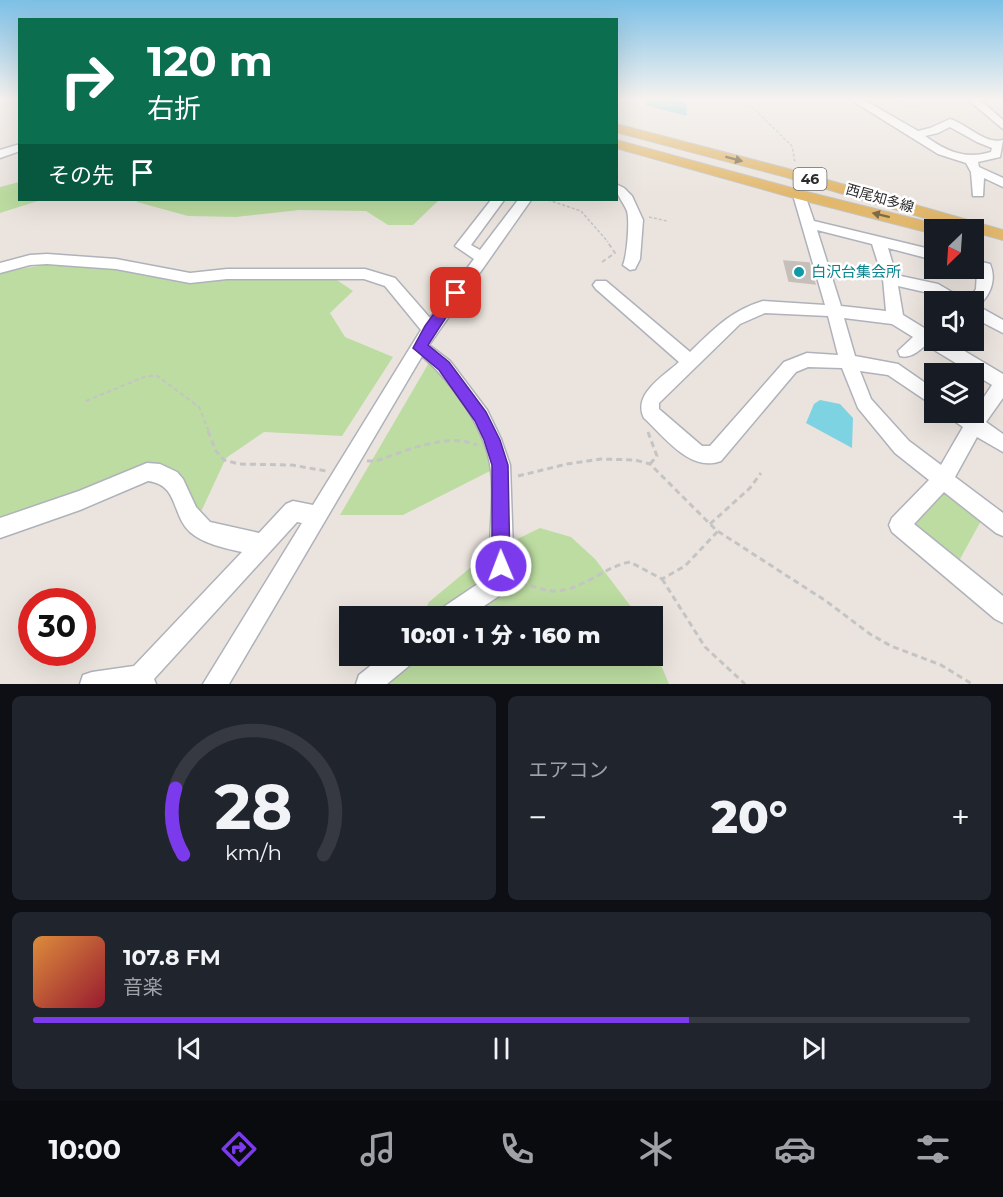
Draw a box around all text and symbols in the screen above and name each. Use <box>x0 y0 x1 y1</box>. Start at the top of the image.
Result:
text: 120 m <box>147 35 273 87</box>
icon: right <box>48 42 126 120</box>
text: 右折 <box>147 92 201 125</box>
one-way arrow <box>725 154 743 164</box>
icon: arrive <box>126 156 159 189</box>
text: その先 <box>48 162 114 189</box>
road number: 46 <box>794 168 826 190</box>
street label: 西尾知多線 <box>844 180 916 216</box>
one-way arrow <box>872 210 890 220</box>
north arrow <box>924 219 984 279</box>
map controls <box>924 219 984 423</box>
place label: 白沢台集会所 <box>811 262 901 281</box>
marker: 白沢台集会所 <box>792 265 806 279</box>
pin <box>430 267 481 318</box>
icon: arrive <box>439 276 472 309</box>
button: sound <box>924 291 984 351</box>
button: layers <box>924 363 984 423</box>
position arrow <box>469 534 533 598</box>
speed limit sign: 30 <box>18 588 96 666</box>
text: 10:01 · 1 分 · 160 m <box>402 622 600 649</box>
text: エアコン <box>529 758 609 782</box>
text: 28 <box>215 769 293 845</box>
text: 20° <box>711 789 788 844</box>
text: − <box>529 797 547 837</box>
text: + <box>951 797 970 837</box>
text: km/h <box>225 839 282 865</box>
text: 107.8 FM <box>123 944 221 971</box>
text: 音楽 <box>123 975 163 999</box>
icon: previous <box>173 1032 206 1065</box>
icon: pause <box>485 1032 518 1065</box>
icon: next <box>797 1032 830 1065</box>
icon: directions <box>218 1128 260 1170</box>
icon: music <box>357 1128 399 1170</box>
icon: phone <box>496 1128 538 1170</box>
icon: climate <box>635 1128 677 1170</box>
icon: car <box>774 1128 816 1170</box>
icon: filters <box>912 1128 954 1170</box>
text: 10:00 <box>48 1133 121 1166</box>

